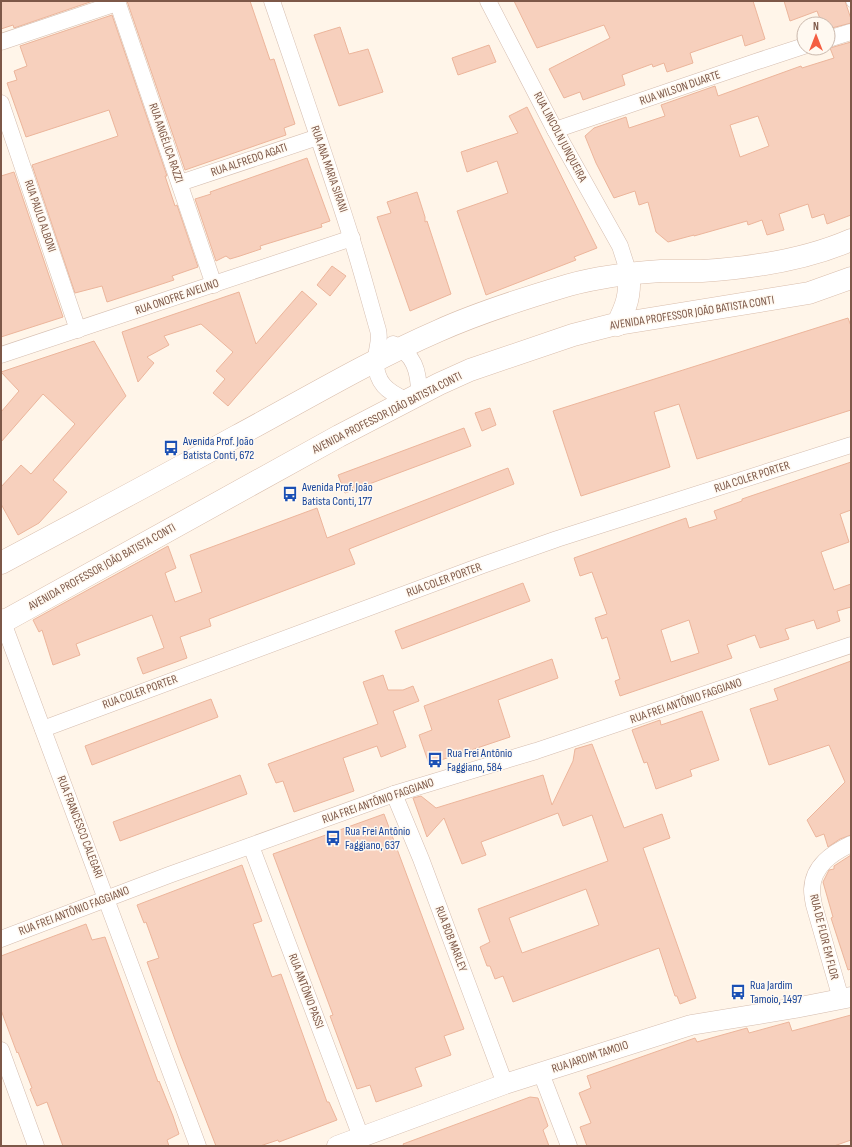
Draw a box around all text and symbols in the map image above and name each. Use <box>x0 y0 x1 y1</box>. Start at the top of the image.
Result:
north arrow <box>796 16 836 56</box>
text: N <box>813 20 819 33</box>
street label: RUA WILSON DUARTE <box>638 67 722 109</box>
street label: RUA LINCOLN JUNQUEIRA <box>530 89 590 185</box>
street label: RUA ANGÉLICA RAZZI <box>145 101 187 185</box>
street label: RUA ANA MARIA SIRANI <box>307 124 351 214</box>
street label: RUA ALFREDO AGATI <box>209 140 289 180</box>
street label: RUA PAULO ALBONI <box>21 178 59 254</box>
street label: RUA ONOFRE AVELINO <box>133 276 221 318</box>
street label: AVENIDA PROFESSOR JOÃO BATISTA CONTI <box>608 293 775 334</box>
street label: AVENIDA PROFESSOR JOÃO BATISTA CONTI <box>309 369 464 458</box>
place label: Avenida Prof. João Batista Conti, 672 <box>182 434 254 463</box>
bus stop icon: Avenida Prof. João Batista Conti, 672 <box>162 439 180 457</box>
street label: RUA COLER PORTER <box>712 458 792 496</box>
place label: Avenida Prof. João Batista Conti, 177 <box>301 480 373 509</box>
bus stop icon: Avenida Prof. João Batista Conti, 177 <box>281 485 299 503</box>
street label: AVENIDA PROFESSOR JOÃO BATISTA CONTI <box>25 520 178 614</box>
street label: RUA COLER PORTER <box>405 559 484 600</box>
street label: RUA COLER PORTER <box>101 671 180 712</box>
street label: RUA FREI ANTÔNIO FAGGIANO <box>628 675 744 727</box>
place label: Rua Frei Antônio Faggiano, 584 <box>447 746 512 775</box>
bus stop icon: Rua Frei Antônio Faggiano, 584 <box>426 751 444 769</box>
street label: RUA FRANCESCO CALEGARI <box>54 774 106 880</box>
street label: RUA FREI ANTÔNIO FAGGIANO <box>320 775 436 827</box>
place label: Rua Frei Antônio Faggiano, 637 <box>345 824 410 853</box>
bus stop icon: Rua Frei Antônio Faggiano, 637 <box>324 829 342 847</box>
street label: RUA FREI ANTÔNIO FAGGIANO <box>17 883 132 939</box>
street label: RUA DE FLOR EM FLOR <box>806 893 842 982</box>
street label: RUA BOB MARLEY <box>432 904 470 974</box>
street label: RUA ANTÔNIO PASSI <box>285 951 327 1031</box>
place label: Rua Jardim Tamoio, 1497 <box>750 978 802 1007</box>
bus stop icon: Rua Jardim Tamoio, 1497 <box>729 983 747 1001</box>
street label: RUA JARDIM TAMOIO <box>550 1038 630 1076</box>

